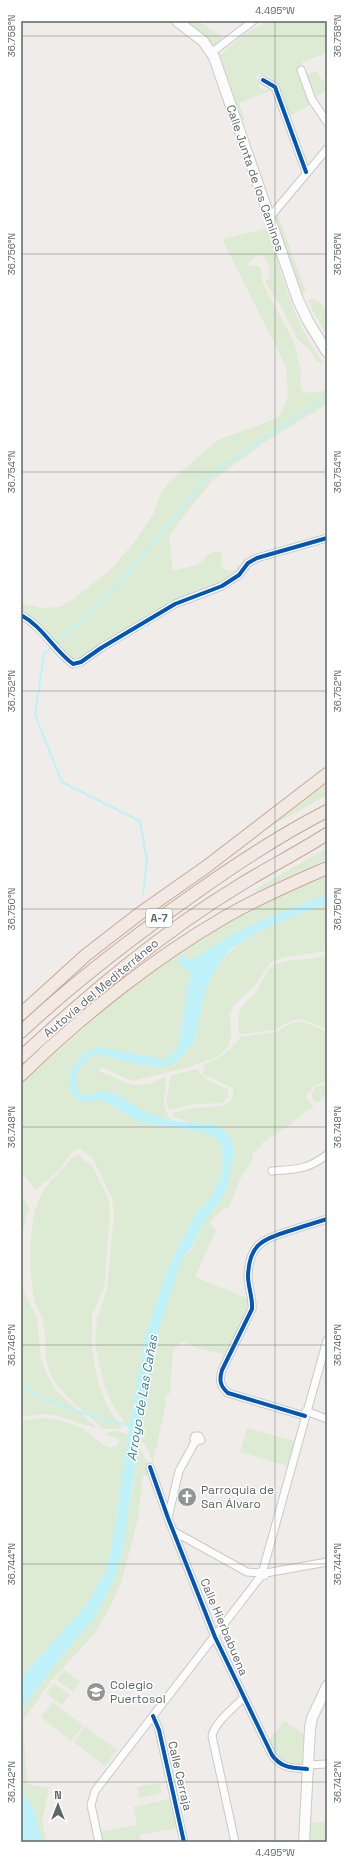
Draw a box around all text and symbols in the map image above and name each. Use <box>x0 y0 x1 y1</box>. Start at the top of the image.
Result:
text: 4.495°W <box>255 4 295 17</box>
text: 36.758°N <box>5 15 18 57</box>
text: 36.758°N <box>331 15 344 57</box>
street label: Calle Junta de los Caminos <box>222 103 288 253</box>
text: 36.756°N <box>5 233 18 275</box>
text: 36.756°N <box>331 233 344 275</box>
text: 36.754°N <box>5 451 18 493</box>
text: 36.754°N <box>331 451 344 493</box>
text: 36.752°N <box>5 670 18 712</box>
text: 36.752°N <box>331 670 344 712</box>
text: 36.750°N <box>5 888 18 930</box>
text: 36.750°N <box>331 888 344 930</box>
road number: A-7 <box>146 909 172 927</box>
street label: Autovía del Mediterráneo <box>40 935 162 1041</box>
text: 36.748°N <box>5 1106 18 1148</box>
text: 36.748°N <box>331 1106 344 1148</box>
text: 36.746°N <box>5 1324 18 1366</box>
text: 36.746°N <box>331 1324 344 1366</box>
water label: Arroyo de Las Cañas <box>123 1333 162 1462</box>
place label: Parroquia de San Álvaro <box>201 1482 274 1512</box>
church icon: Parroquia de San Álvaro <box>176 1486 198 1508</box>
text: 36.744°N <box>5 1543 18 1585</box>
text: 36.744°N <box>331 1543 344 1585</box>
street label: Calle Hierbabuena <box>196 1576 252 1678</box>
place label: Colegio Puertosol <box>110 1677 166 1707</box>
school or university icon: Colegio Puertosol <box>85 1681 107 1703</box>
street label: Calle Cerraja <box>164 1740 196 1813</box>
text: 36.742°N <box>5 1761 18 1803</box>
text: 36.742°N <box>331 1761 344 1803</box>
north arrow <box>38 1785 78 1825</box>
text: N <box>54 1788 62 1802</box>
text: 4.495°W <box>255 1846 295 1859</box>

